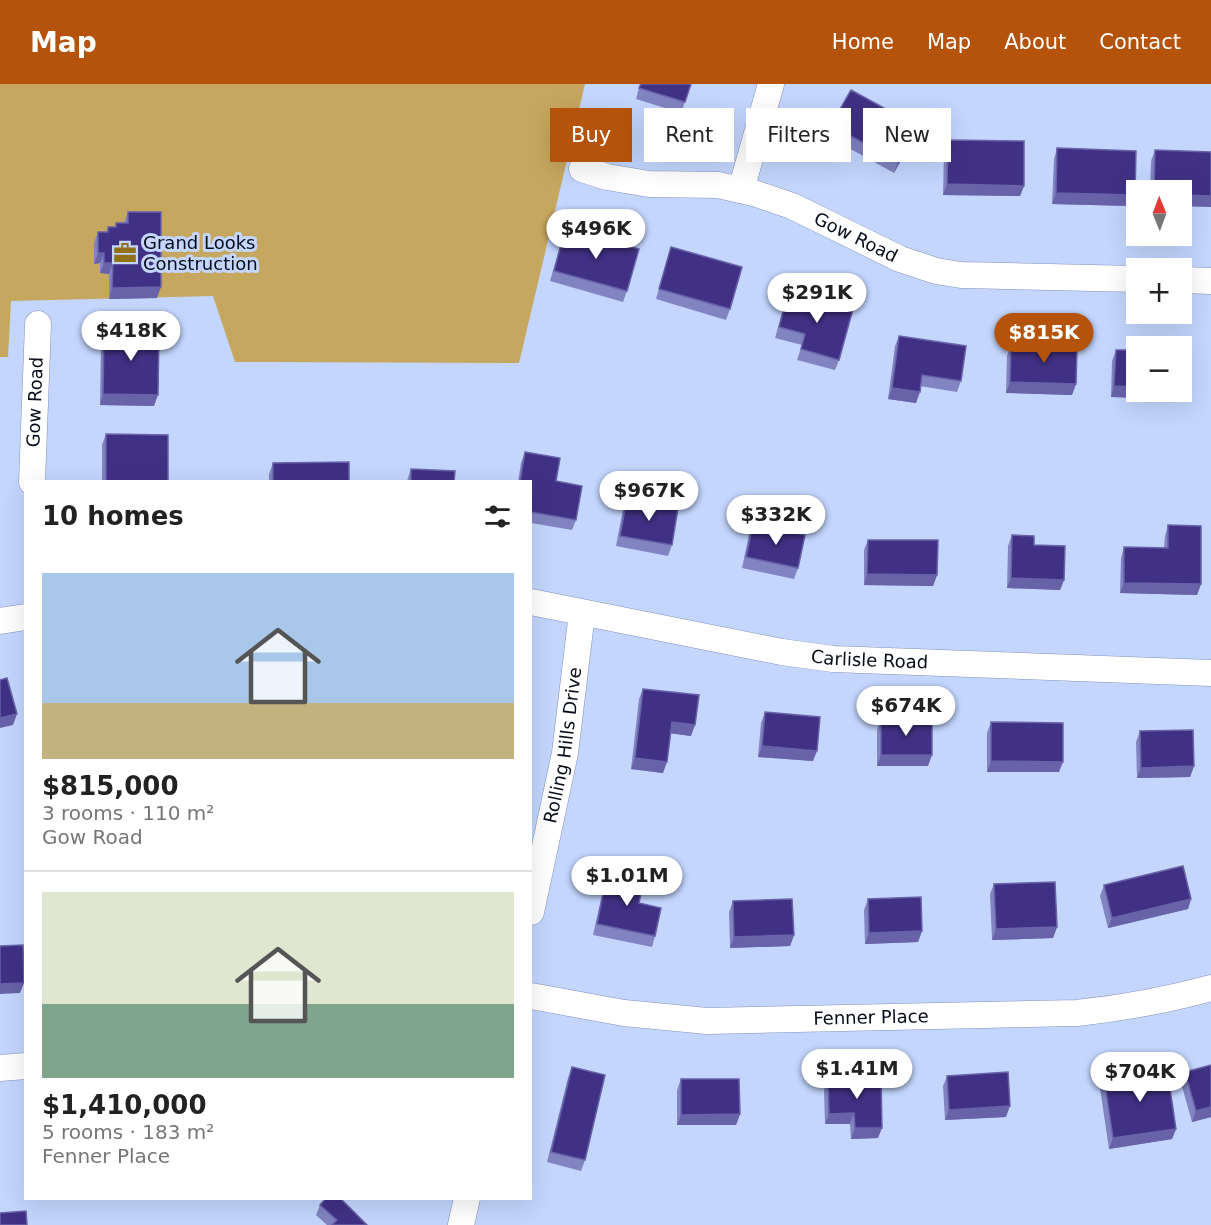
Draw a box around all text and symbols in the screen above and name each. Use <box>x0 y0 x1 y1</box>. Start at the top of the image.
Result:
text: Map <box>30 26 97 59</box>
text: Home <box>832 30 894 54</box>
text: Map <box>927 30 971 54</box>
text: About <box>1004 30 1066 54</box>
text: Contact <box>1099 30 1181 54</box>
chip: Buy <box>550 108 632 162</box>
chip: Rent <box>644 108 734 162</box>
chip: Filters <box>746 108 851 162</box>
chip: New <box>863 108 951 162</box>
north arrow <box>1126 180 1192 246</box>
map controls <box>1126 180 1192 402</box>
street label: Gow Road <box>811 207 901 266</box>
pin: $496K <box>554 209 638 260</box>
text: $496K <box>560 216 632 240</box>
place label: Grand Looks Construction <box>143 232 258 274</box>
office icon: Grand Looks Construction <box>112 240 138 266</box>
button: + <box>1126 258 1192 324</box>
pin: $291K <box>775 273 859 324</box>
text: $291K <box>781 280 853 304</box>
pin: $418K <box>89 311 173 362</box>
pin: $815K <box>1002 313 1086 364</box>
text: $418K <box>95 318 167 342</box>
text: $815K <box>1008 320 1080 344</box>
button: − <box>1126 336 1192 402</box>
street label: Gow Road <box>22 356 47 448</box>
pin: $967K <box>607 471 691 522</box>
text: $967K <box>613 478 685 502</box>
pin: $332K <box>734 495 818 546</box>
icon: filters <box>481 500 514 533</box>
text: 10 homes <box>42 501 184 531</box>
text: $332K <box>740 502 812 526</box>
icon: home <box>224 612 332 720</box>
street label: Carlisle Road <box>810 645 929 673</box>
street label: Rolling Hills Drive <box>539 666 585 825</box>
pin: $674K <box>864 686 948 737</box>
text: $674K <box>870 693 942 717</box>
text: $815,000 <box>42 771 179 801</box>
text: 3 rooms · 110 m² <box>42 801 214 825</box>
text: Gow Road <box>42 825 143 849</box>
pin: $1.01M <box>578 856 676 907</box>
text: $1.01M <box>585 863 669 887</box>
icon: home <box>224 931 332 1039</box>
street label: Fenner Place <box>813 1005 929 1029</box>
pin: $1.41M <box>808 1049 906 1100</box>
pin: $704K <box>1098 1052 1182 1103</box>
text: $1.41M <box>815 1056 899 1080</box>
text: $704K <box>1104 1059 1176 1083</box>
text: $1,410,000 <box>42 1090 206 1120</box>
text: 5 rooms · 183 m² <box>42 1120 214 1144</box>
text: Fenner Place <box>42 1144 170 1168</box>

